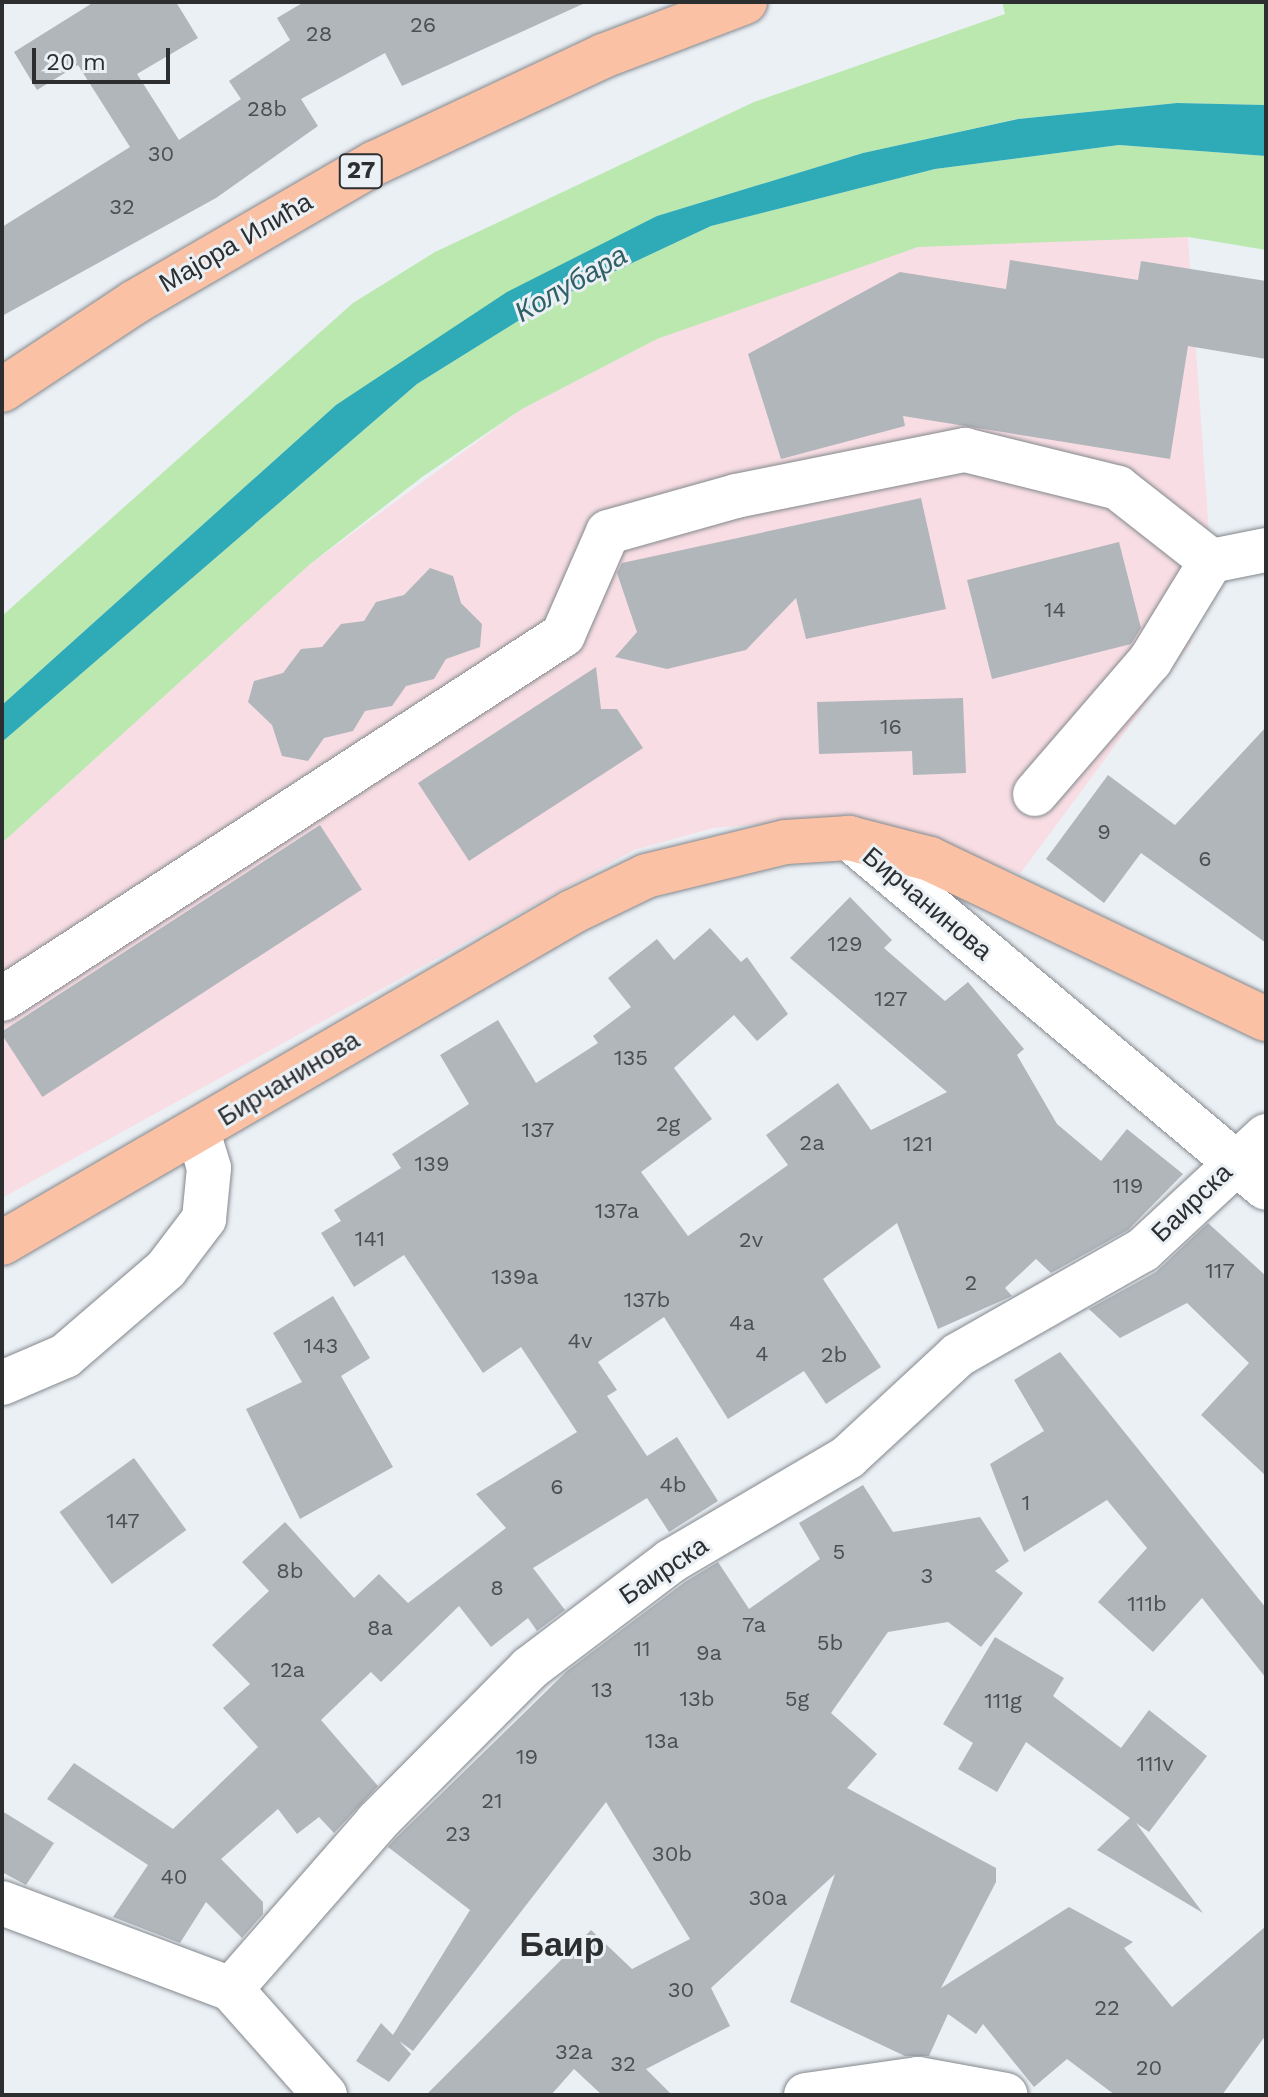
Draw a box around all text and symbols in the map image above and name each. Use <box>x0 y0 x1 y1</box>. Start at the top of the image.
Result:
house number: 26 <box>410 12 436 38</box>
house number: 28 <box>306 21 332 47</box>
scale bar <box>36 32 174 82</box>
text: 20 m <box>46 48 106 76</box>
house number: 28b <box>247 96 287 122</box>
house number: 30 <box>148 141 174 167</box>
road number: 27 <box>337 151 385 191</box>
street label: Мајора Илића <box>154 187 318 299</box>
house number: 32 <box>109 194 135 220</box>
water label: Колубара <box>509 238 633 330</box>
house number: 14 <box>1044 597 1066 623</box>
house number: 16 <box>880 714 902 740</box>
house number: 9 <box>1097 819 1111 845</box>
street label: Бирчанинова <box>856 841 998 967</box>
house number: 6 <box>1198 846 1212 872</box>
house number: 129 <box>828 931 862 957</box>
house number: 127 <box>874 986 908 1012</box>
street label: Бирчанинова <box>213 1025 365 1133</box>
house number: 135 <box>614 1045 648 1071</box>
house number: 2g <box>656 1111 680 1137</box>
house number: 137 <box>522 1117 554 1143</box>
house number: 2a <box>799 1130 825 1156</box>
house number: 121 <box>903 1131 933 1157</box>
house number: 139 <box>415 1151 449 1177</box>
street label: Баирска <box>1145 1157 1239 1249</box>
house number: 119 <box>1113 1173 1143 1199</box>
house number: 137a <box>595 1198 639 1224</box>
house number: 141 <box>355 1226 385 1252</box>
house number: 2v <box>739 1227 763 1253</box>
house number: 117 <box>1205 1258 1235 1284</box>
house number: 139a <box>491 1264 539 1290</box>
house number: 2 <box>965 1270 977 1296</box>
house number: 137b <box>624 1287 670 1313</box>
house number: 4a <box>729 1310 755 1336</box>
house number: 4v <box>568 1328 592 1354</box>
house number: 143 <box>304 1333 338 1359</box>
house number: 4 <box>755 1341 769 1367</box>
house number: 2b <box>821 1342 847 1368</box>
house number: 4b <box>659 1472 687 1498</box>
house number: 6 <box>550 1474 564 1500</box>
house number: 1 <box>1022 1490 1030 1516</box>
house number: 147 <box>106 1508 140 1534</box>
street label: Баирска <box>614 1530 714 1612</box>
house number: 5 <box>833 1539 845 1565</box>
house number: 8b <box>276 1558 304 1584</box>
house number: 3 <box>921 1563 933 1589</box>
house number: 8 <box>490 1575 504 1601</box>
house number: 111b <box>1127 1591 1167 1617</box>
house number: 7a <box>742 1612 766 1638</box>
house number: 8a <box>367 1615 393 1641</box>
house number: 5b <box>817 1630 843 1656</box>
house number: 11 <box>633 1636 651 1662</box>
house number: 9a <box>696 1640 722 1666</box>
house number: 12a <box>271 1657 305 1683</box>
house number: 13 <box>591 1677 613 1703</box>
house number: 13b <box>679 1686 715 1712</box>
house number: 5g <box>785 1686 809 1712</box>
house number: 111g <box>984 1688 1022 1714</box>
house number: 13a <box>645 1728 679 1754</box>
house number: 19 <box>516 1744 538 1770</box>
house number: 111v <box>1136 1751 1174 1777</box>
house number: 21 <box>481 1788 503 1814</box>
house number: 23 <box>445 1821 471 1847</box>
house number: 30b <box>652 1841 692 1867</box>
house number: 40 <box>160 1864 188 1890</box>
house number: 30a <box>749 1885 787 1911</box>
district label: Баир <box>519 1925 605 1965</box>
house number: 30 <box>668 1977 694 2003</box>
house number: 22 <box>1094 1995 1120 2021</box>
house number: 32a <box>555 2039 593 2065</box>
house number: 32 <box>610 2051 636 2077</box>
house number: 20 <box>1136 2055 1162 2081</box>

